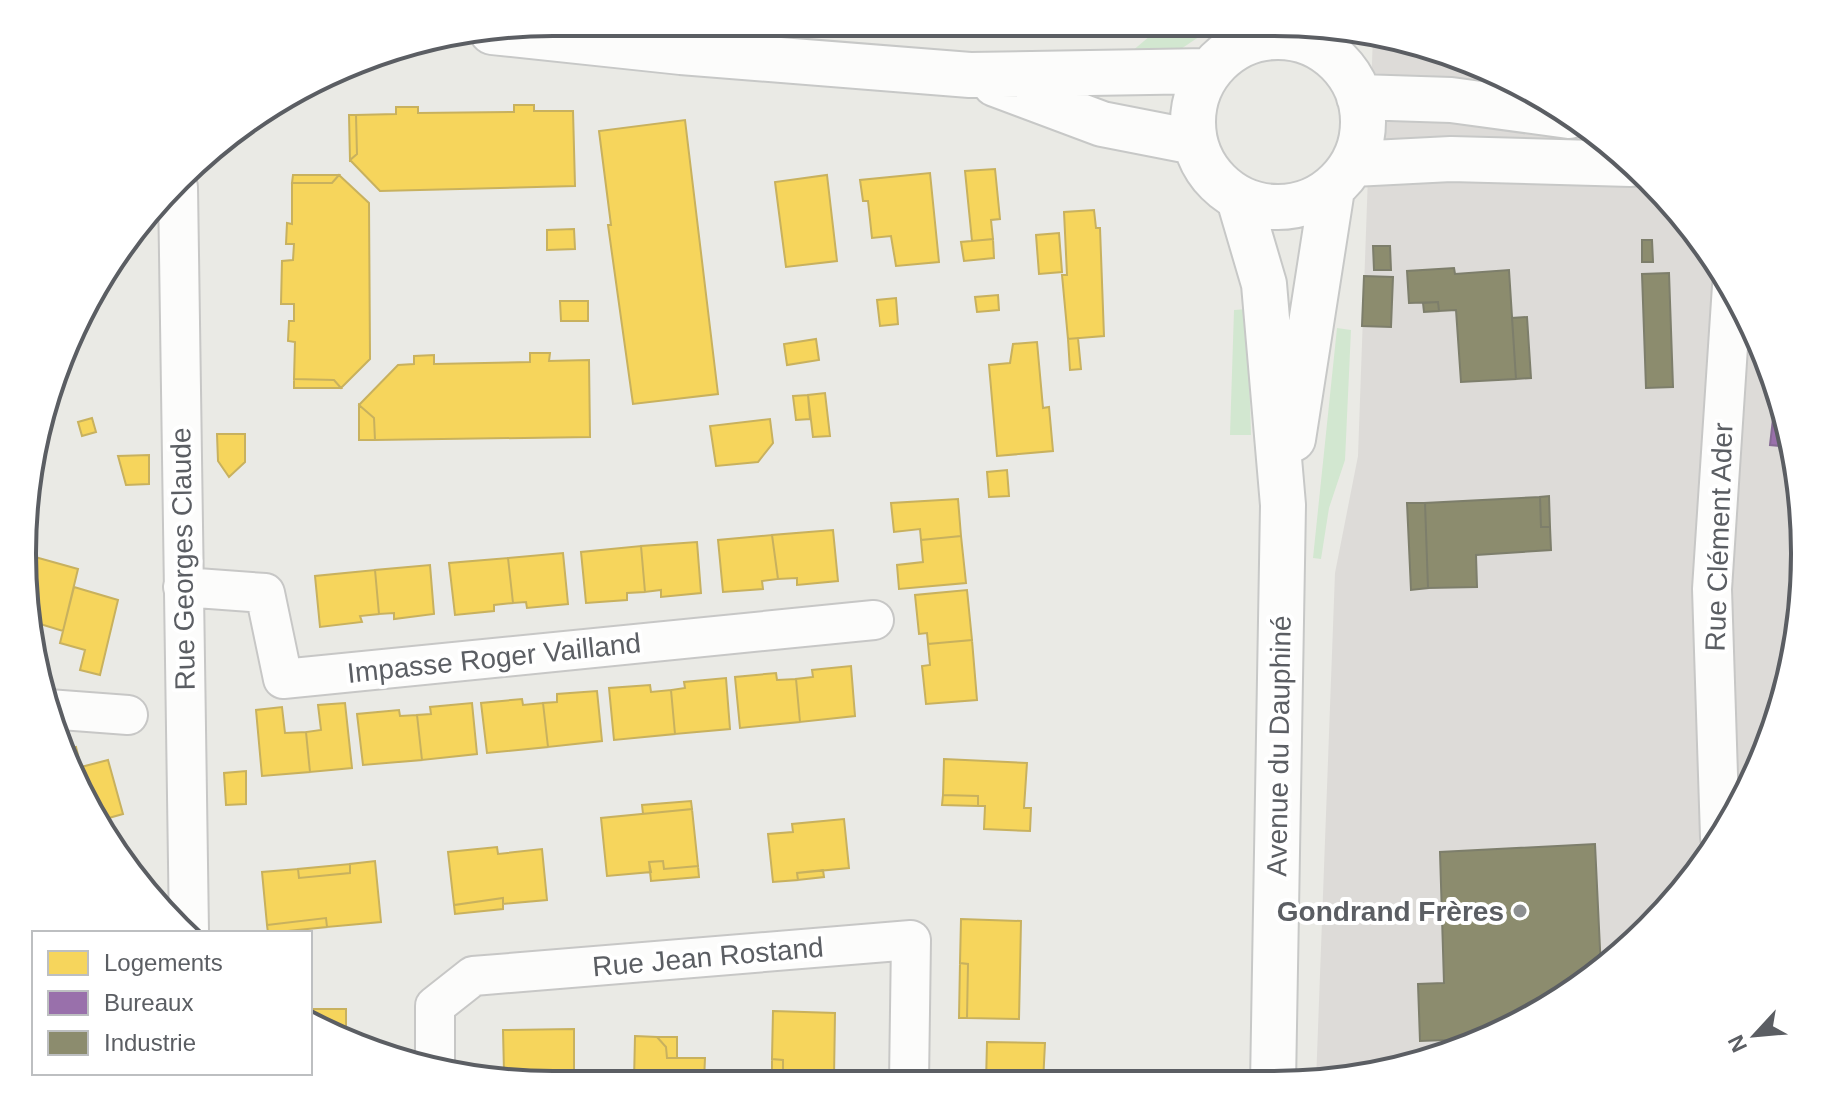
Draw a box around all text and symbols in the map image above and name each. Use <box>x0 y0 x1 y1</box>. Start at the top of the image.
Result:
street label: Rue Clément Ader <box>1700 422 1738 652</box>
street label: Rue Georges Claude <box>165 427 201 691</box>
street label: Avenue du Dauphiné <box>1261 615 1297 877</box>
street label: Impasse Roger Vailland <box>346 627 642 689</box>
place label: Gondrand Frères <box>1277 896 1504 927</box>
marker: Gondrand Frères <box>1511 902 1529 920</box>
legend <box>32 931 312 1075</box>
street label: Rue Jean Rostand <box>591 931 825 983</box>
text: Logements <box>104 949 223 976</box>
text: Bureaux <box>104 989 193 1016</box>
north arrow <box>1715 995 1795 1075</box>
text: Industrie <box>104 1029 196 1056</box>
text: N <box>1723 1031 1752 1056</box>

